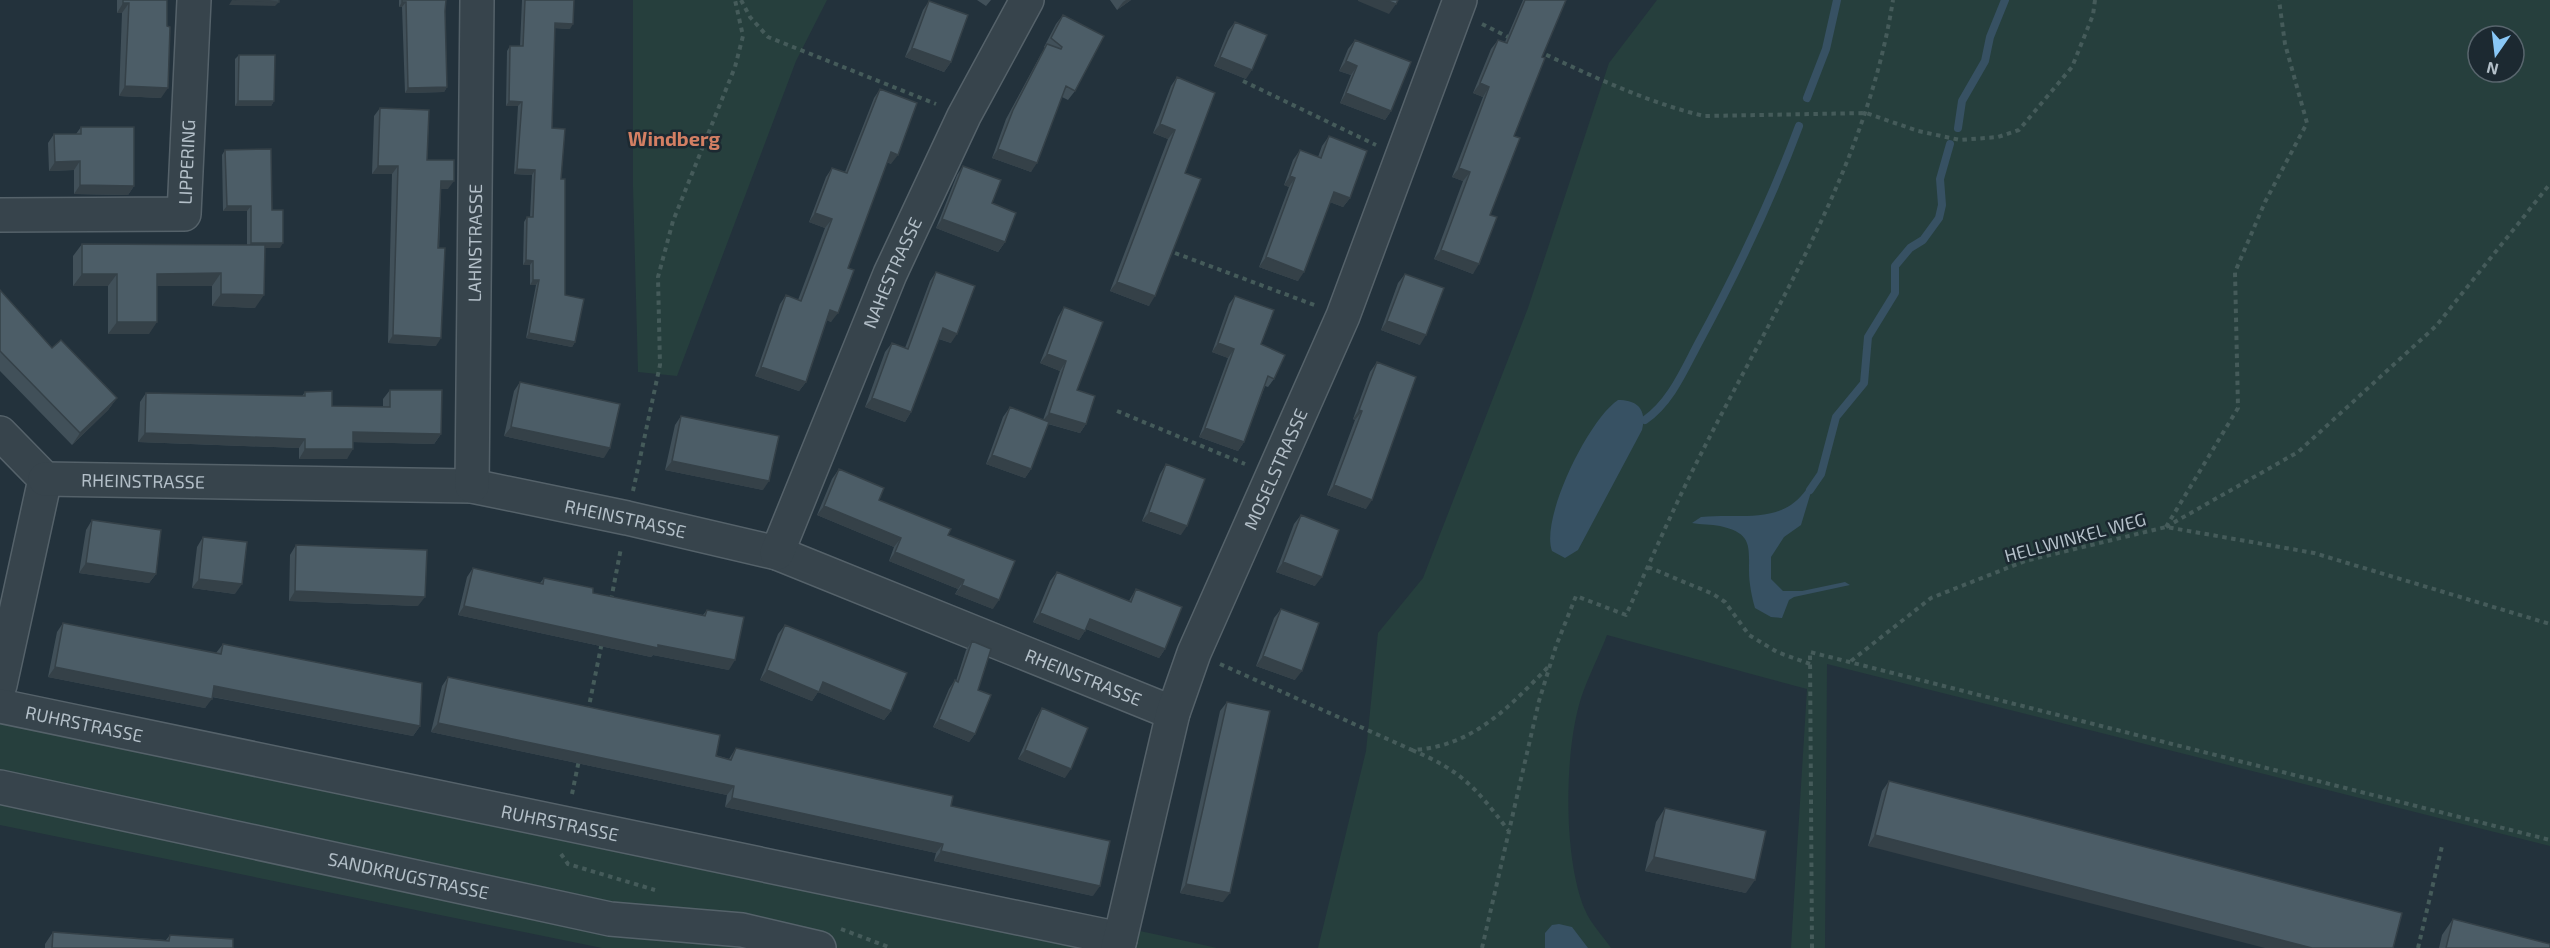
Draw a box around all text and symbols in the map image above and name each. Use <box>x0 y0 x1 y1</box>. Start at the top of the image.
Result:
north arrow <box>2466 24 2526 84</box>
text: N <box>2484 58 2500 80</box>
street label: LIPPERING <box>173 119 199 205</box>
district label: Windberg <box>628 126 721 150</box>
street label: LAHNSTRASSE <box>463 184 486 302</box>
street label: NAHESTRASSE <box>858 214 926 332</box>
street label: MOSELSTRASSE <box>1239 405 1312 533</box>
street label: RHEINSTRASSE <box>81 469 205 493</box>
street label: RHEINSTRASSE <box>563 494 689 542</box>
street label: HELLWINKEL WEG <box>2002 508 2148 566</box>
street label: RHEINSTRASSE <box>1022 643 1145 710</box>
street label: RUHRSTRASSE <box>23 701 145 746</box>
street label: RUHRSTRASSE <box>499 800 621 845</box>
street label: SANDKRUGSTRASSE <box>326 847 491 904</box>

